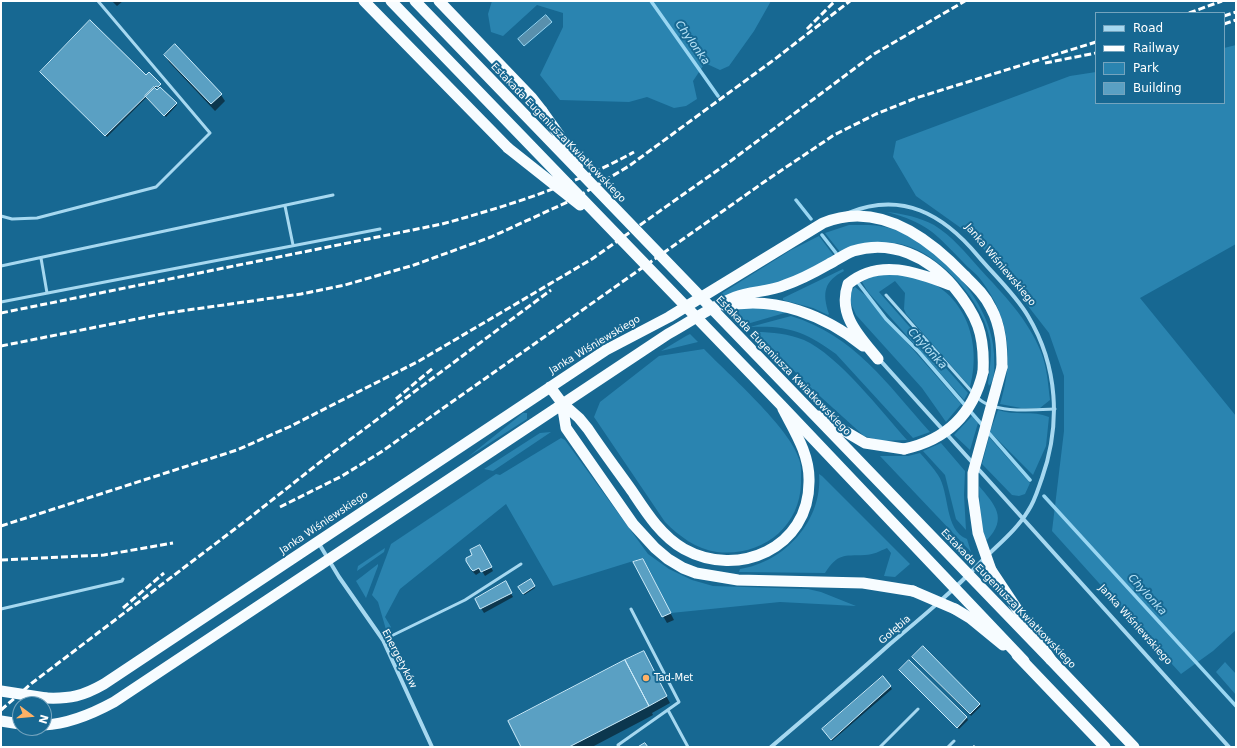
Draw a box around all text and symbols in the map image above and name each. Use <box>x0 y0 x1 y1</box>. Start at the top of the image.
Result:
legend <box>1095 12 1225 104</box>
water label: Chylonka <box>672 18 712 68</box>
text: Road <box>1133 21 1163 35</box>
text: Railway <box>1133 41 1179 55</box>
street label: Estakada Eugeniusza Kwiatkowskiego <box>488 61 628 205</box>
text: Park <box>1133 61 1159 75</box>
text: Building <box>1133 81 1182 95</box>
street label: Janka Wiśniewskiego <box>962 221 1038 309</box>
street label: Estakada Eugeniusza Kwiatkowskiego <box>713 294 853 438</box>
street label: Janka Wiśniewskiego <box>547 313 643 377</box>
water label: Chylonka <box>905 326 949 372</box>
street label: Janka Wiśniewskiego <box>278 489 370 557</box>
street label: Estakada Eugeniusza Kwiatkowskiego <box>938 527 1078 671</box>
water label: Chylonka <box>1125 572 1169 618</box>
street label: Janka Wiśniewskiego <box>1096 582 1174 668</box>
street label: Gołębia <box>877 613 913 647</box>
street label: Energetyków <box>379 627 419 691</box>
place label: Tad-Met <box>654 672 693 684</box>
marker: Tad-Met <box>641 673 651 683</box>
north arrow <box>12 696 52 736</box>
text: N <box>36 713 51 725</box>

